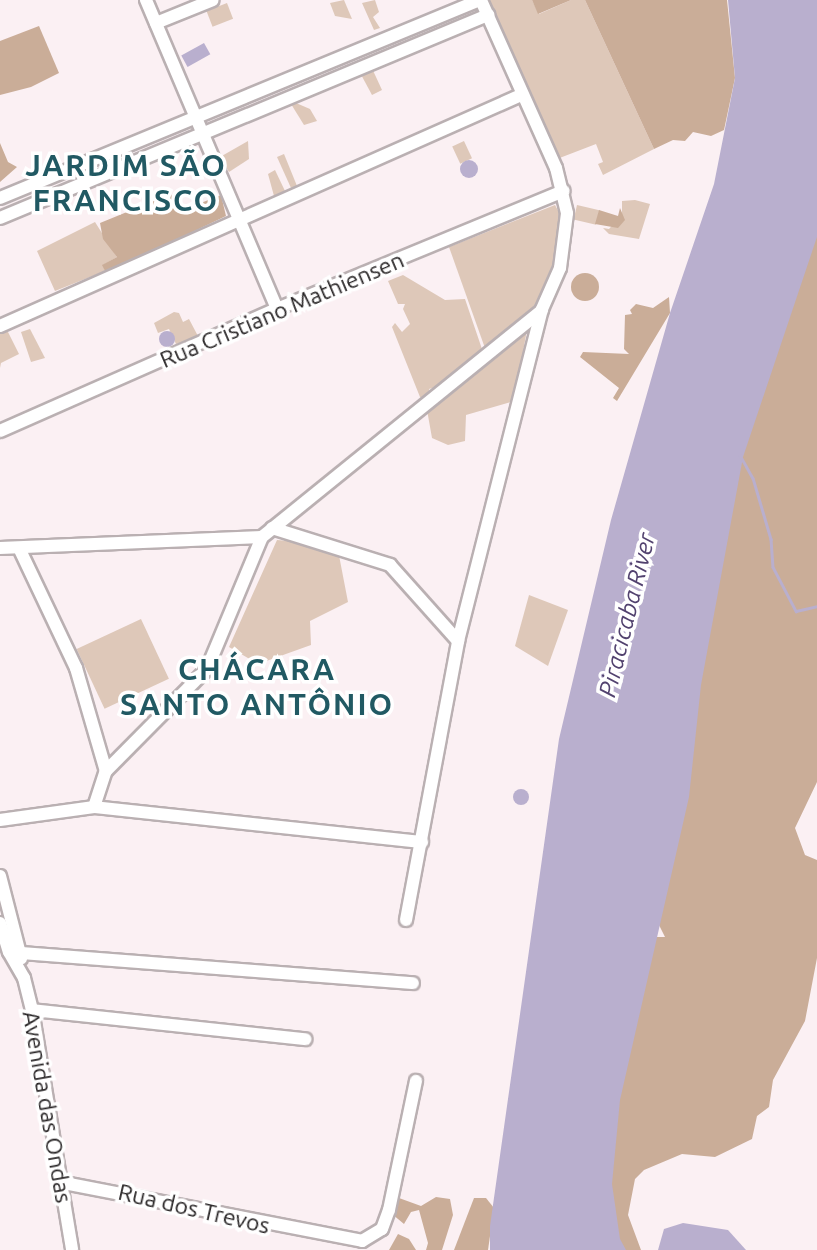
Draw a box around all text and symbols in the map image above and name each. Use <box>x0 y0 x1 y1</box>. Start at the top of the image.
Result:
district label: JARDIM SÃO FRANCISCO <box>26 147 226 218</box>
street label: Rua Cristiano Mathiensen <box>156 246 408 374</box>
water label: Piracicaba River <box>593 530 661 700</box>
district label: CHÁCARA SANTO ANTÔNIO <box>122 651 392 722</box>
street label: Avenida das Ondas <box>17 1009 77 1205</box>
street label: Rua dos Trevos <box>116 1178 272 1240</box>

